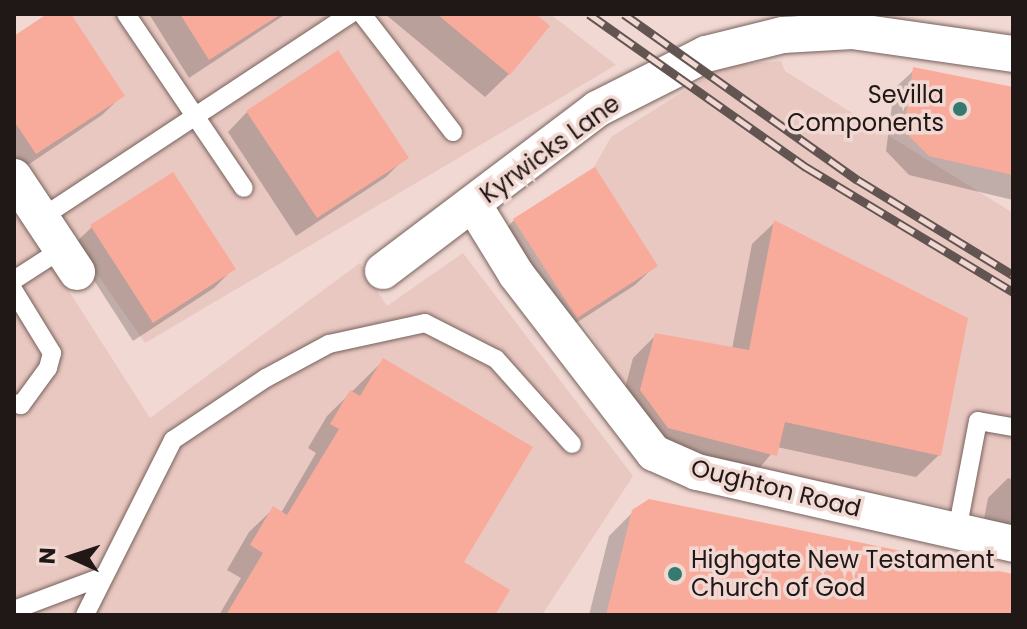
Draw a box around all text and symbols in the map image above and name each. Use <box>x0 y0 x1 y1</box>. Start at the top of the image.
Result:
place label: Sevilla Components <box>787 81 944 137</box>
street label: Kyrwicks Lane <box>475 89 625 209</box>
marker: Sevilla Components <box>951 100 969 118</box>
street label: Oughton Road <box>688 453 864 523</box>
north arrow <box>32 517 112 597</box>
place label: Highgate New Testament Church of God <box>691 546 994 602</box>
text: N <box>32 547 63 565</box>
marker: Highgate New Testament Church of God <box>666 565 684 583</box>

